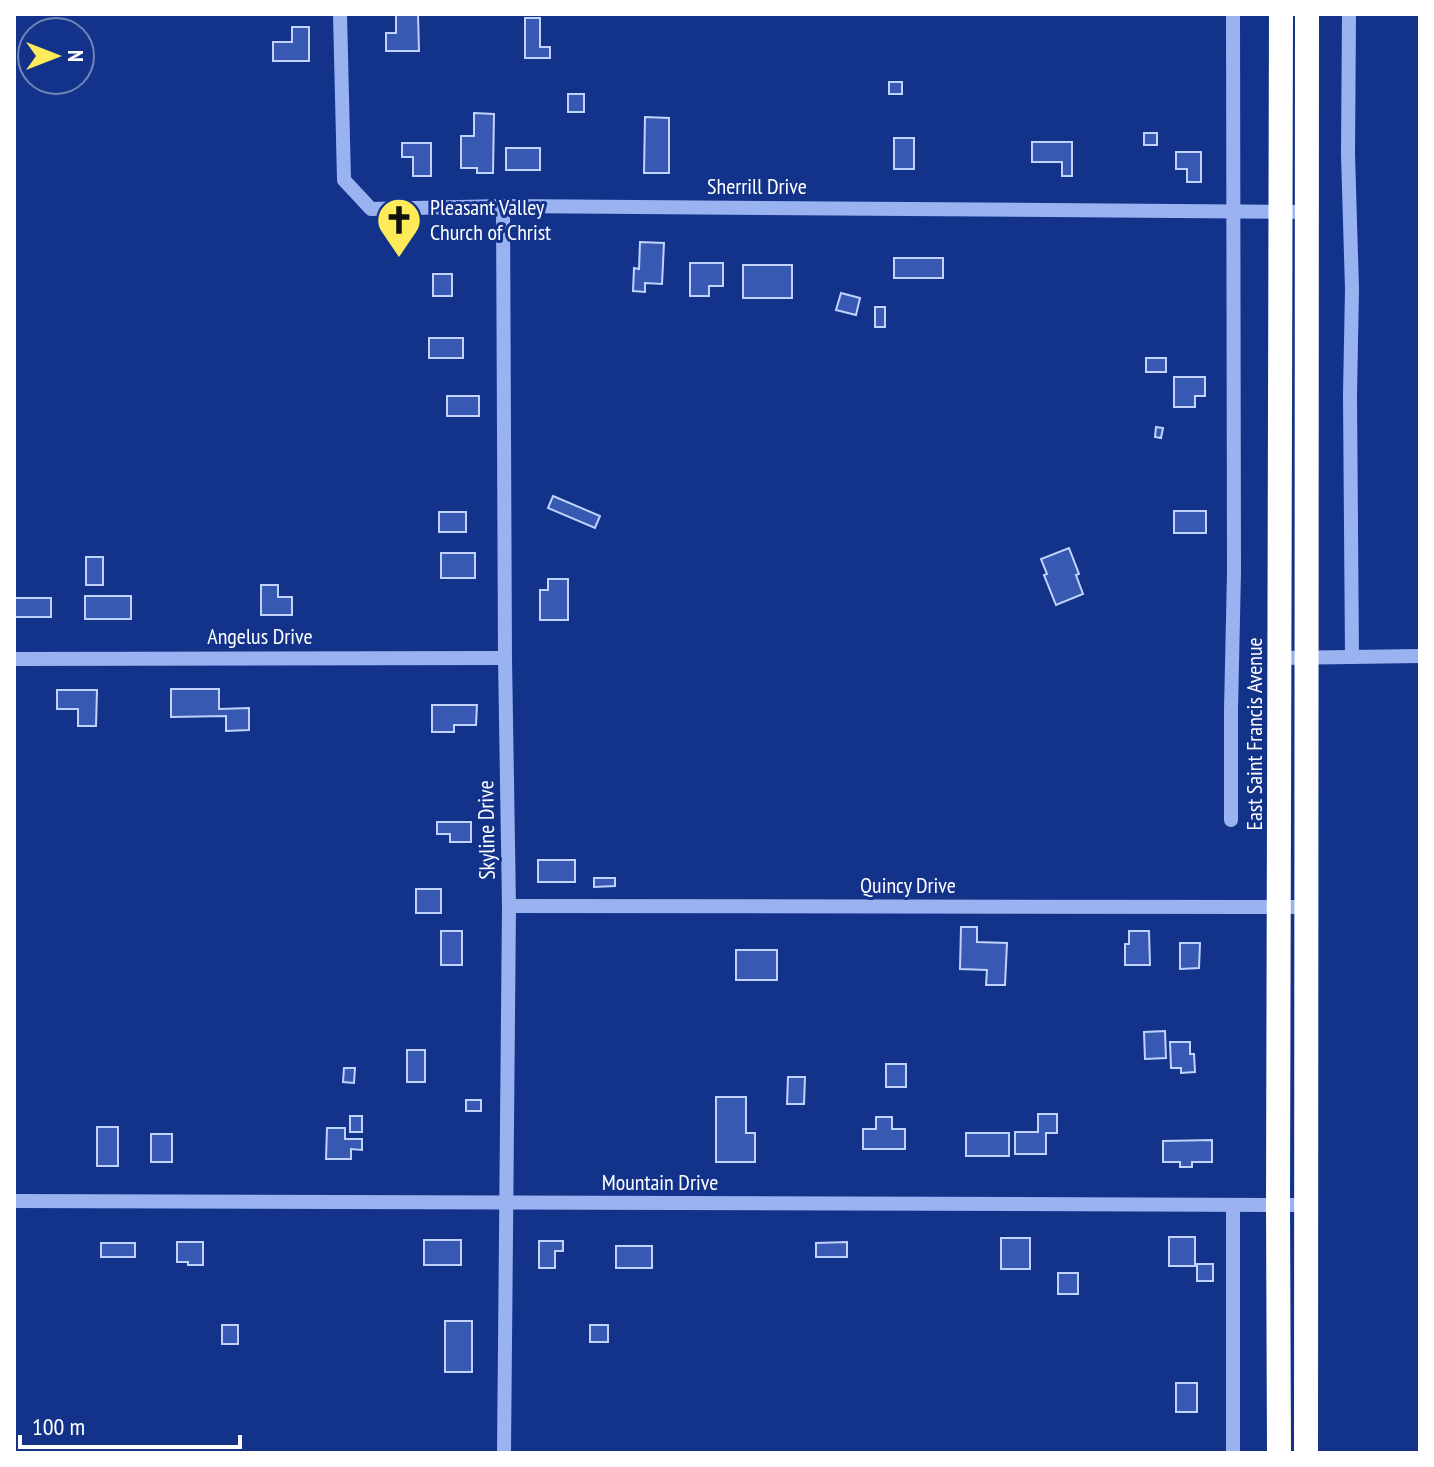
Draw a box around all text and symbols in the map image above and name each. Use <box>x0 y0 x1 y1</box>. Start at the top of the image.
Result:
north arrow <box>16 16 96 96</box>
text: N <box>62 50 90 62</box>
street label: Sherrill Drive <box>707 172 807 200</box>
place label: Pleasant Valley Church of Christ <box>430 193 551 246</box>
church icon: Pleasant Valley Church of Christ <box>375 196 423 259</box>
street label: Angelus Drive <box>207 622 313 650</box>
street label: East Saint Francis Avenue <box>1240 637 1268 831</box>
street label: Skyline Drive <box>471 780 501 880</box>
street label: Quincy Drive <box>860 871 956 899</box>
street label: Mountain Drive <box>602 1168 718 1196</box>
scale bar <box>20 1399 240 1449</box>
text: 100 m <box>32 1411 85 1442</box>

